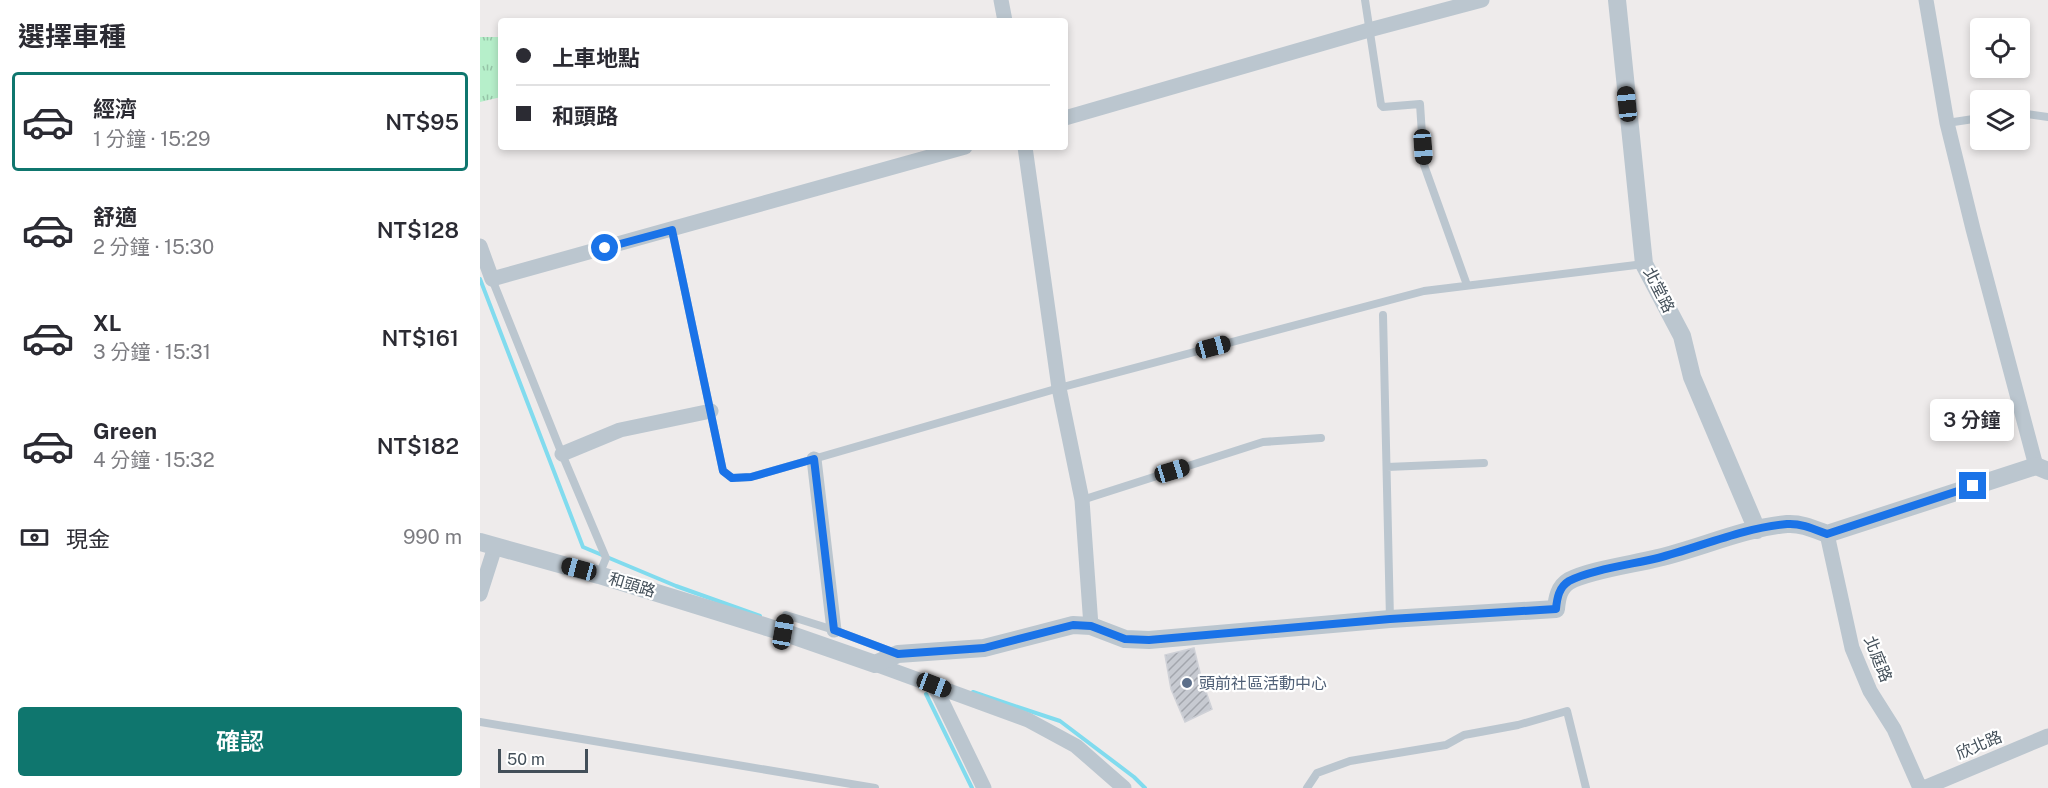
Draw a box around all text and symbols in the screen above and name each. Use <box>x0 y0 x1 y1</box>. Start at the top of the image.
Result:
map controls <box>1970 18 2030 150</box>
button: locate <box>1970 18 2030 78</box>
text: 選擇車種 <box>18 20 126 52</box>
text: 上車地點 <box>552 45 640 71</box>
car <box>1616 85 1638 123</box>
button: layers <box>1970 90 2030 150</box>
icon: car <box>21 95 75 149</box>
text: 經濟 <box>93 96 137 122</box>
text: 和頭路 <box>552 103 618 129</box>
text: NT$95 <box>385 109 459 135</box>
text: 1 分鐘 · 15:29 <box>93 127 210 151</box>
car <box>1413 128 1433 166</box>
icon: car <box>21 203 75 257</box>
text: 舒適 <box>93 204 137 230</box>
text: NT$128 <box>377 217 459 243</box>
route start <box>591 234 618 261</box>
text: 2 分鐘 · 15:30 <box>93 235 214 259</box>
street label: 北堂路 <box>1640 264 1678 316</box>
text: XL <box>93 310 121 336</box>
icon: car <box>21 311 75 365</box>
text: NT$161 <box>381 325 459 351</box>
car <box>1193 334 1233 360</box>
text: 3 分鐘 · 15:31 <box>93 340 211 364</box>
callout: 3 分鐘 <box>1931 399 2015 441</box>
text: 3 分鐘 <box>1943 408 2001 432</box>
text: Green <box>93 418 157 444</box>
icon: car <box>21 419 75 473</box>
text: NT$182 <box>377 433 459 459</box>
text: 4 分鐘 · 15:32 <box>93 448 215 472</box>
car <box>1152 457 1192 485</box>
route end <box>1959 472 1986 499</box>
icon: cash <box>18 521 51 554</box>
text: 990 m <box>403 525 462 549</box>
text: 現金 <box>66 526 110 552</box>
car <box>559 556 599 582</box>
street label: 和頭路 <box>606 569 658 601</box>
car <box>771 613 795 651</box>
street label: 北庭路 <box>1860 633 1896 685</box>
car <box>914 670 954 700</box>
place label: 頭前社區活動中心 <box>1199 674 1327 693</box>
marker: 頭前社區活動中心 <box>1180 676 1194 690</box>
button: 確認 <box>18 707 462 776</box>
street label: 欣北路 <box>1953 727 2005 763</box>
scale bar <box>498 746 588 774</box>
text: 50 m <box>507 750 545 769</box>

